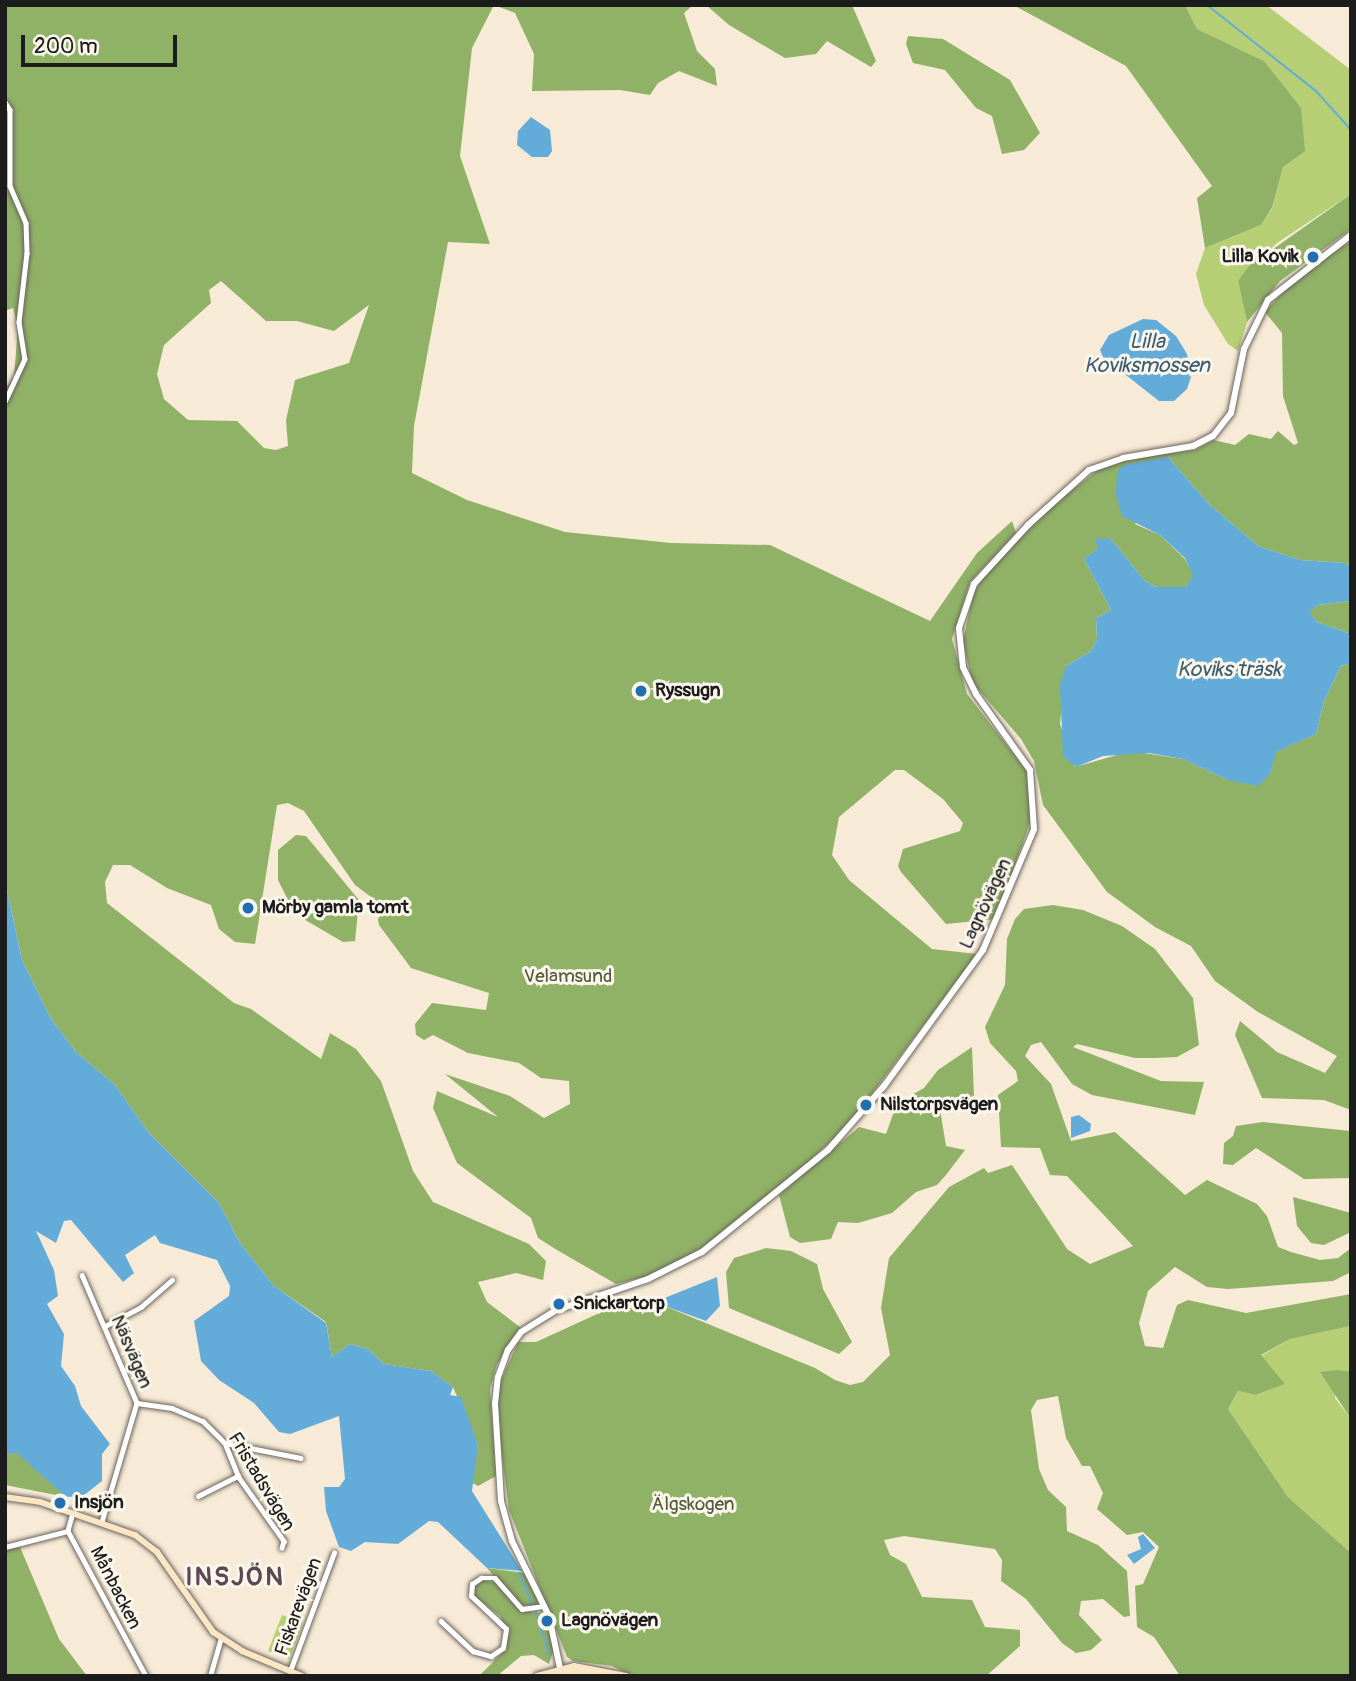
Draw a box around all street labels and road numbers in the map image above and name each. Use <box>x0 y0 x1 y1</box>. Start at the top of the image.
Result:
street label: Lagnövägen <box>955 855 1017 953</box>
street label: Näsvägen <box>105 1312 157 1392</box>
street label: Fristadsvägen <box>223 1428 299 1536</box>
street label: Månbacken <box>84 1543 146 1633</box>
street label: Fiskarevägen <box>271 1555 327 1659</box>

